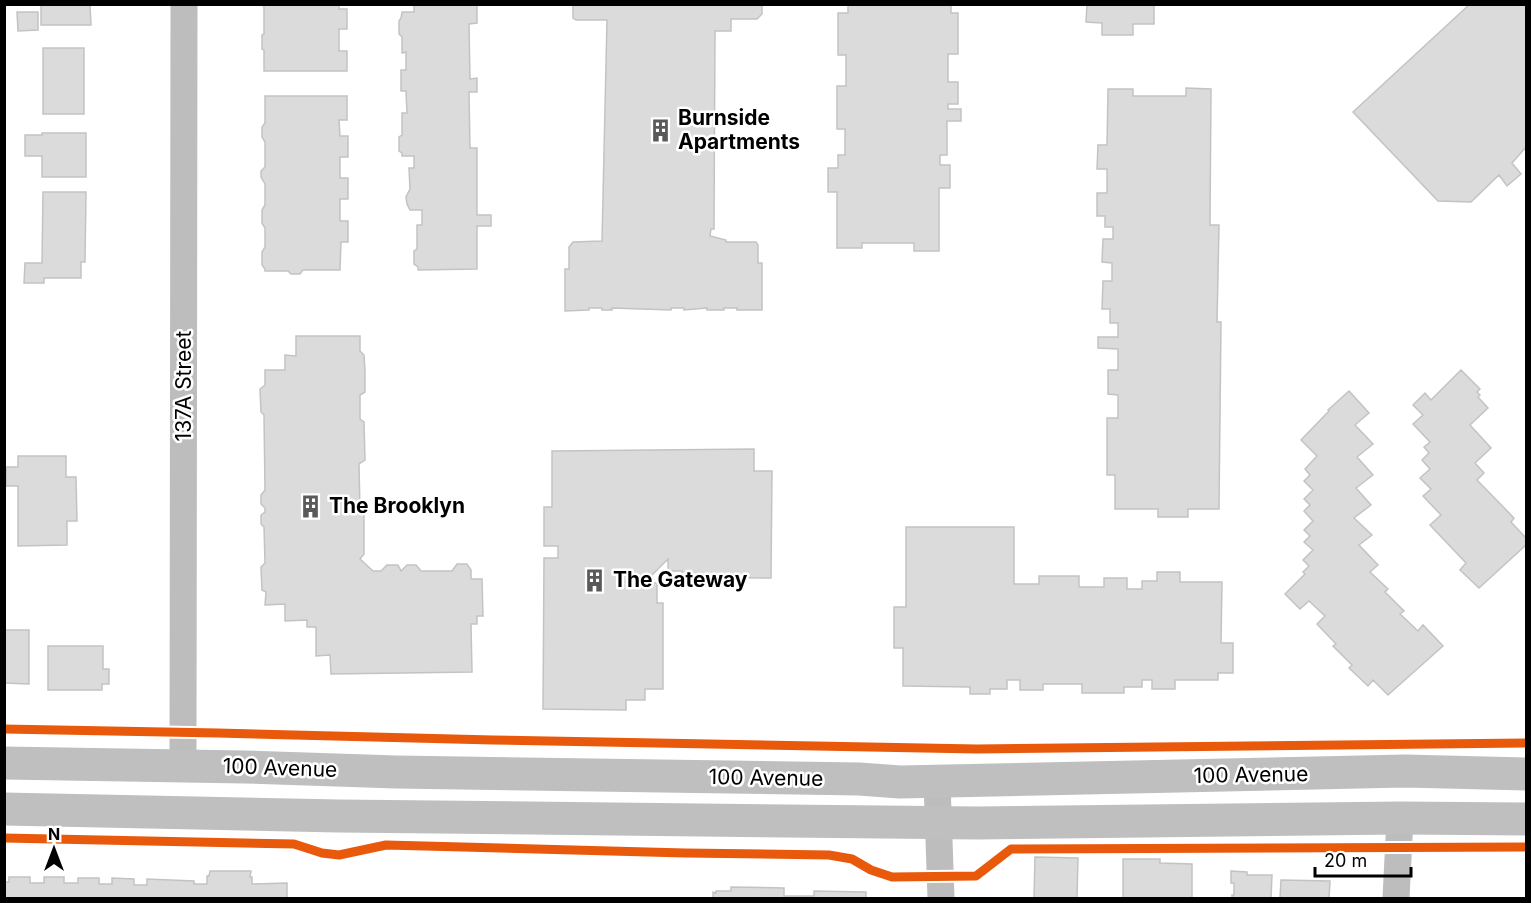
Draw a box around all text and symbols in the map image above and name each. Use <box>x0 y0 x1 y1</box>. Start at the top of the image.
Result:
place label: Burnside Apartments <box>678 105 800 154</box>
building icon: Burnside Apartments <box>647 117 673 143</box>
street label: 137A Street <box>171 330 196 441</box>
building icon: The Brooklyn <box>298 493 324 519</box>
place label: The Brooklyn <box>329 493 465 518</box>
building icon: The Gateway <box>582 567 608 593</box>
place label: The Gateway <box>613 567 748 592</box>
street label: 100 Avenue <box>222 753 338 782</box>
street label: 100 Avenue <box>1193 761 1309 788</box>
street label: 100 Avenue <box>708 764 824 791</box>
north arrow <box>24 819 84 879</box>
text: N <box>48 824 60 844</box>
scale bar <box>1315 840 1411 878</box>
text: 20 m <box>1324 850 1367 871</box>

